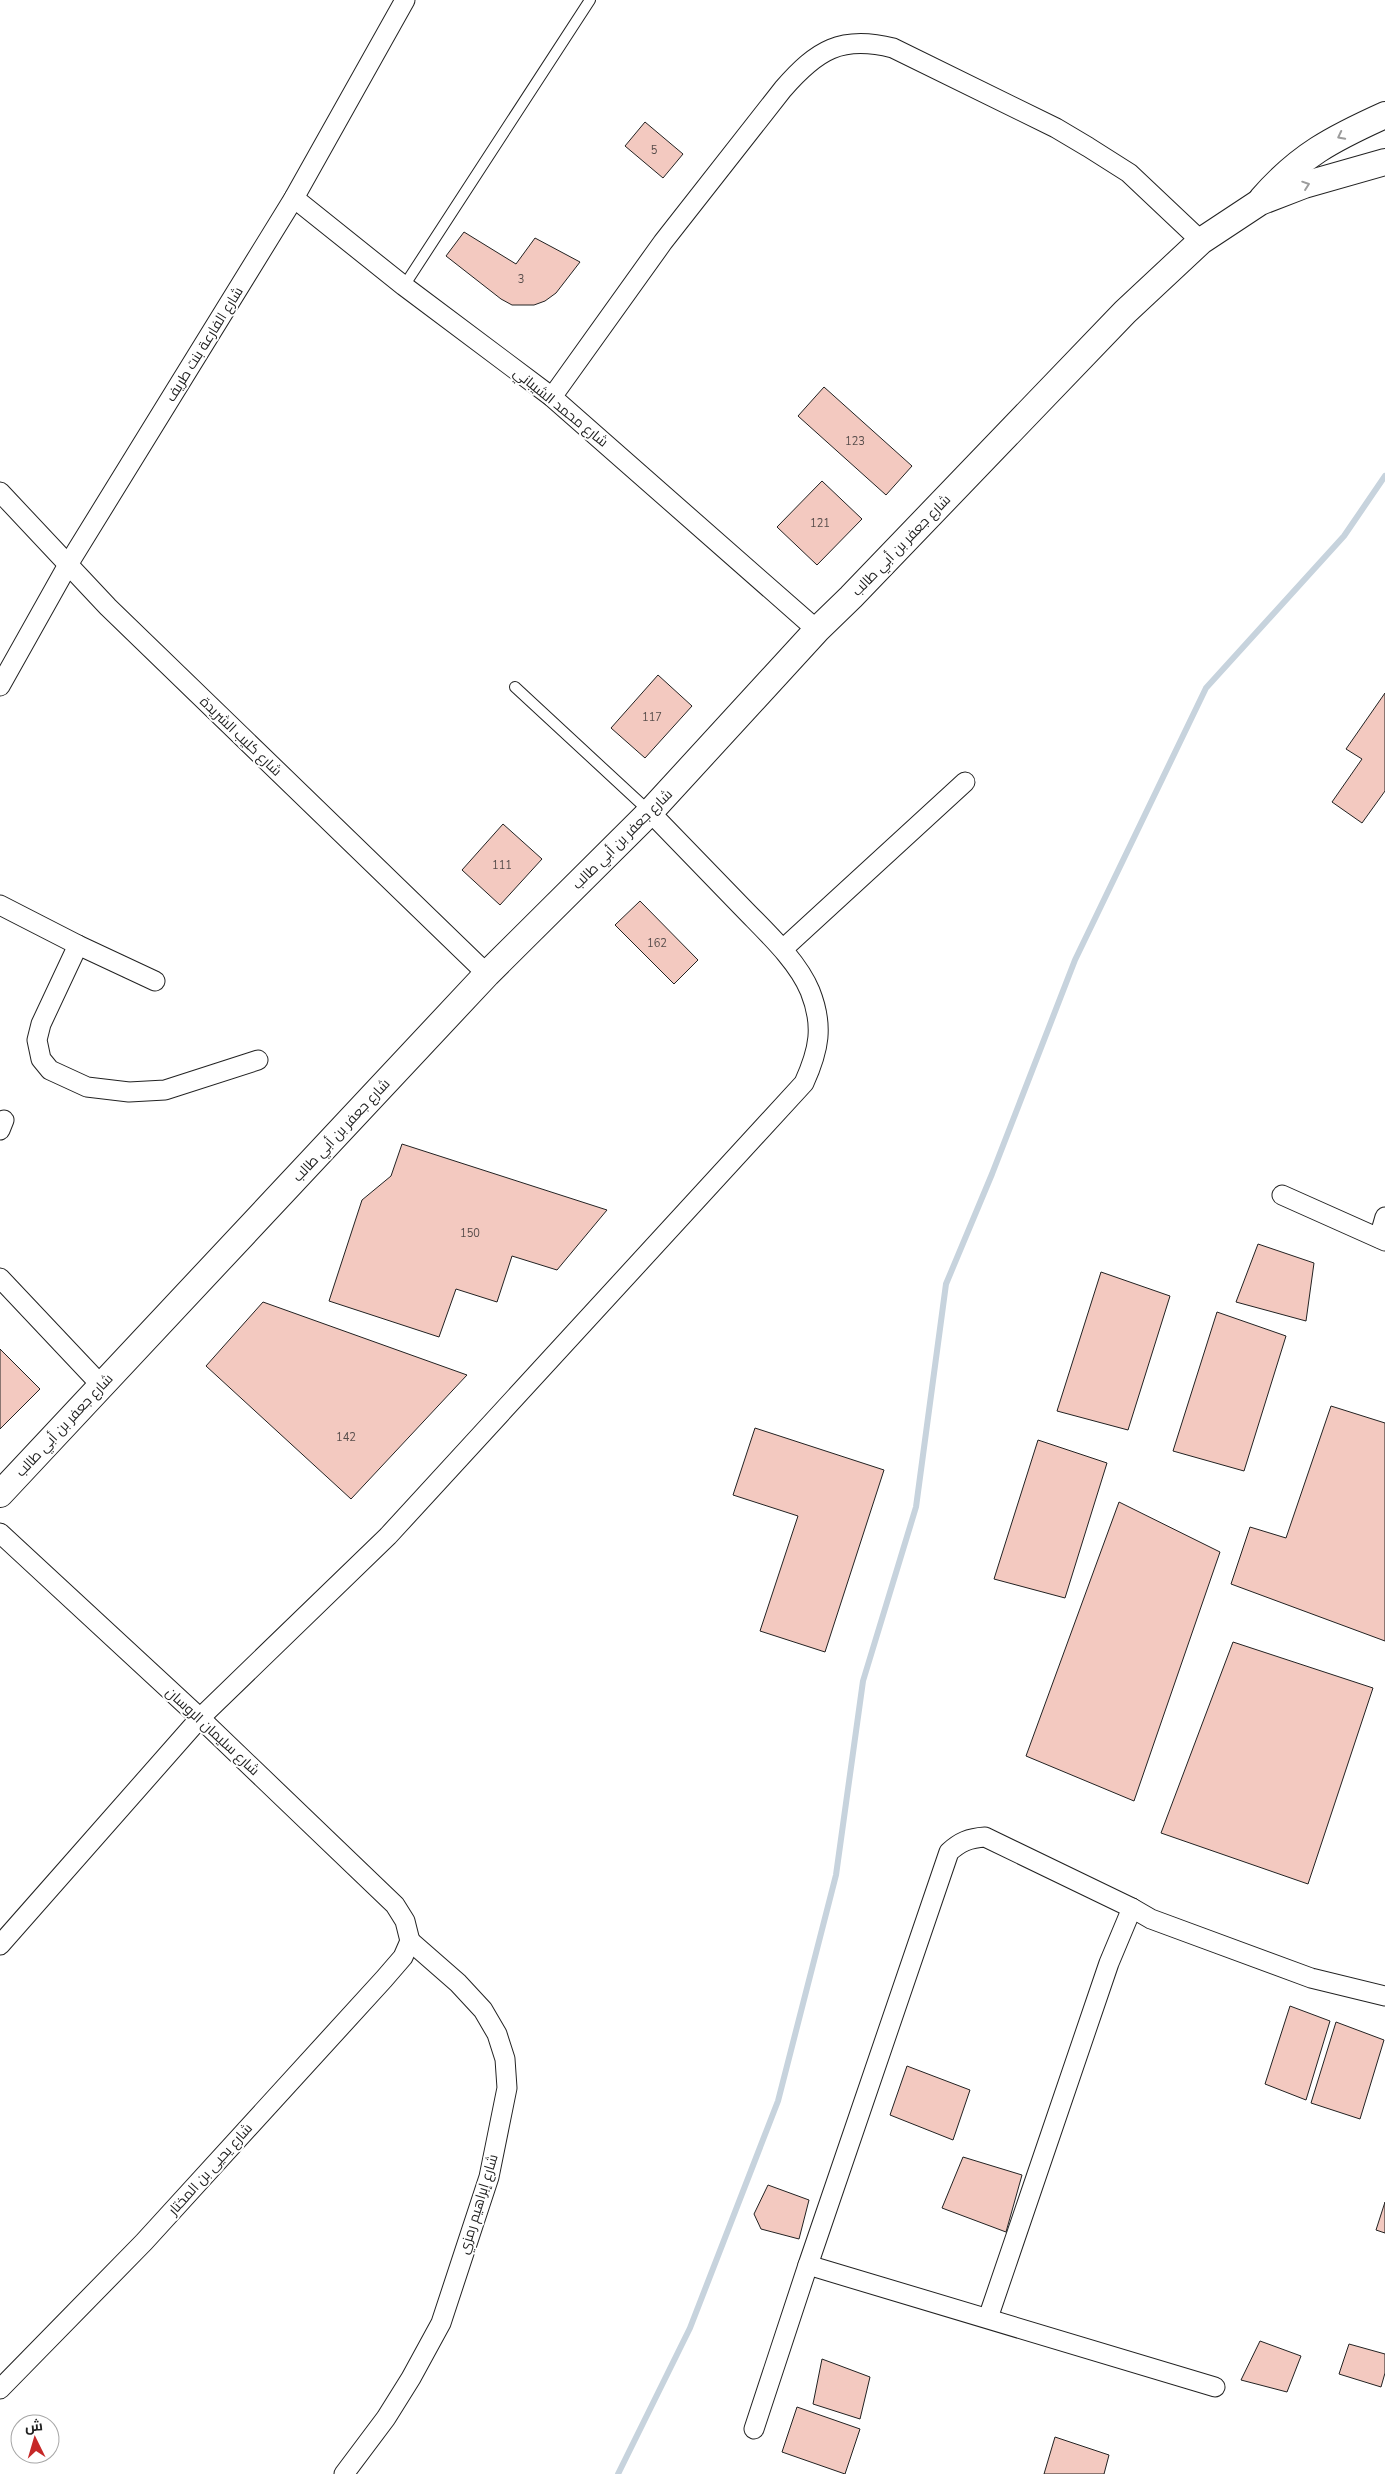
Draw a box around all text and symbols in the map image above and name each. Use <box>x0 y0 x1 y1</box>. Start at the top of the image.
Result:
one-way arrow <box>1337 130 1346 140</box>
house number: 5 <box>651 143 658 158</box>
one-way arrow <box>1301 181 1309 191</box>
house number: 3 <box>518 272 524 287</box>
street label: شارع الفارعة بنت طريف <box>161 283 248 405</box>
street label: شارع محمد الشيباني <box>508 363 612 453</box>
house number: 123 <box>845 434 865 449</box>
street label: شارع جعفر بن أبي طالب <box>848 490 956 602</box>
house number: 121 <box>810 516 830 531</box>
street label: شارع كليب الشريدة <box>196 692 286 780</box>
house number: 117 <box>642 710 662 725</box>
street label: شارع جعفر بن أبي طالب <box>568 785 678 895</box>
house number: 111 <box>492 858 512 873</box>
house number: 162 <box>647 936 667 951</box>
street label: شارع جعفر بن أبي طالب <box>289 1075 396 1187</box>
house number: 150 <box>460 1226 480 1241</box>
street label: شارع جعفر بن أبي طالب <box>12 1370 119 1482</box>
house number: 142 <box>336 1430 356 1445</box>
street label: شارع سليمان الروسان <box>162 1683 264 1780</box>
street label: شارع يحيى بن المختار <box>163 2119 257 2220</box>
street label: شارع إبراهيم رمزي <box>454 2152 505 2257</box>
north arrow <box>10 2414 60 2464</box>
text: ش <box>24 2416 44 2437</box>

